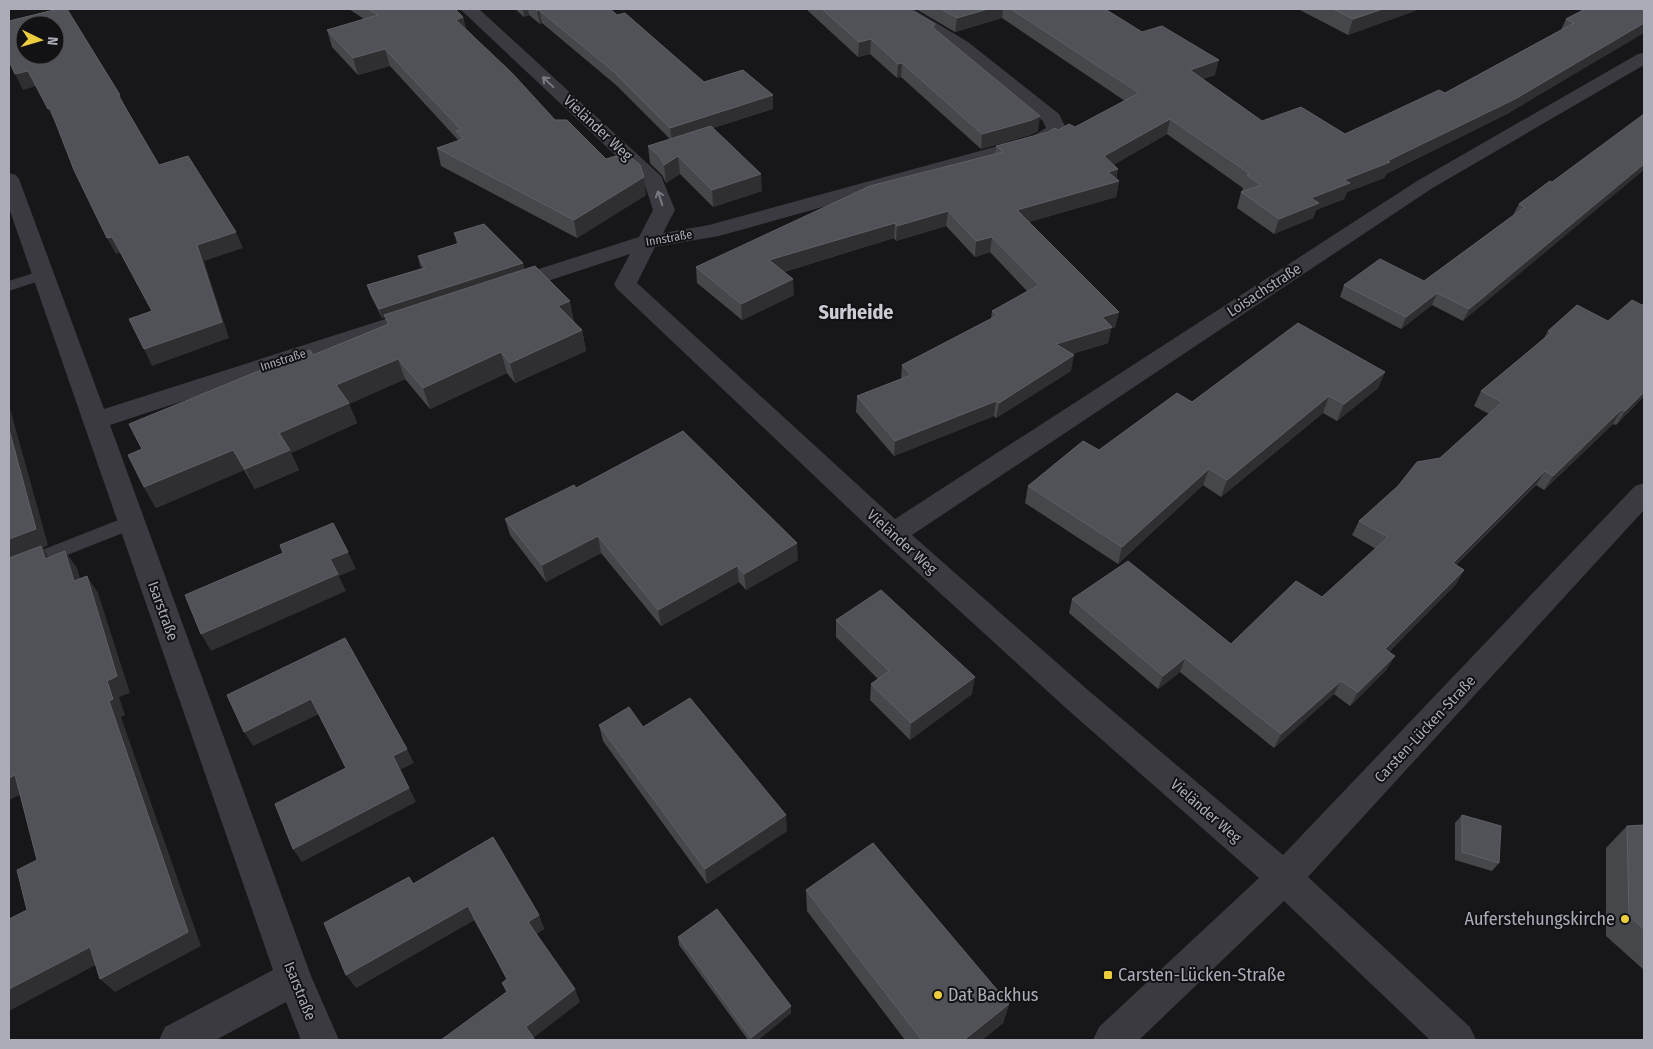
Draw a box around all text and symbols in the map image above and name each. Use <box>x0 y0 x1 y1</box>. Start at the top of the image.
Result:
north arrow <box>15 15 65 65</box>
text: N <box>44 36 61 46</box>
one-way arrow <box>542 76 555 88</box>
street label: Vieländer Weg <box>560 92 636 164</box>
one-way arrow <box>654 190 664 206</box>
street label: Innstraße <box>645 227 693 249</box>
street label: Loisachstraße <box>1224 259 1304 321</box>
district label: Surheide <box>819 300 893 324</box>
street label: Innstraße <box>259 346 308 374</box>
street label: Vieländer Weg <box>863 506 941 578</box>
street label: Isarstraße <box>144 579 182 643</box>
street label: Carsten-Lücken-Straße <box>1371 672 1479 786</box>
street label: Vieländer Weg <box>1167 775 1245 847</box>
place label: Auferstehungskirche <box>1464 908 1615 930</box>
marker: Auferstehungskirche <box>1619 913 1631 925</box>
street label: Isarstraße <box>280 959 320 1023</box>
place label: Carsten-Lücken-Straße <box>1118 964 1285 986</box>
marker: Carsten-Lücken-Straße <box>1102 969 1114 981</box>
place label: Dat Backhus <box>948 984 1039 1006</box>
marker: Dat Backhus <box>932 989 944 1001</box>

